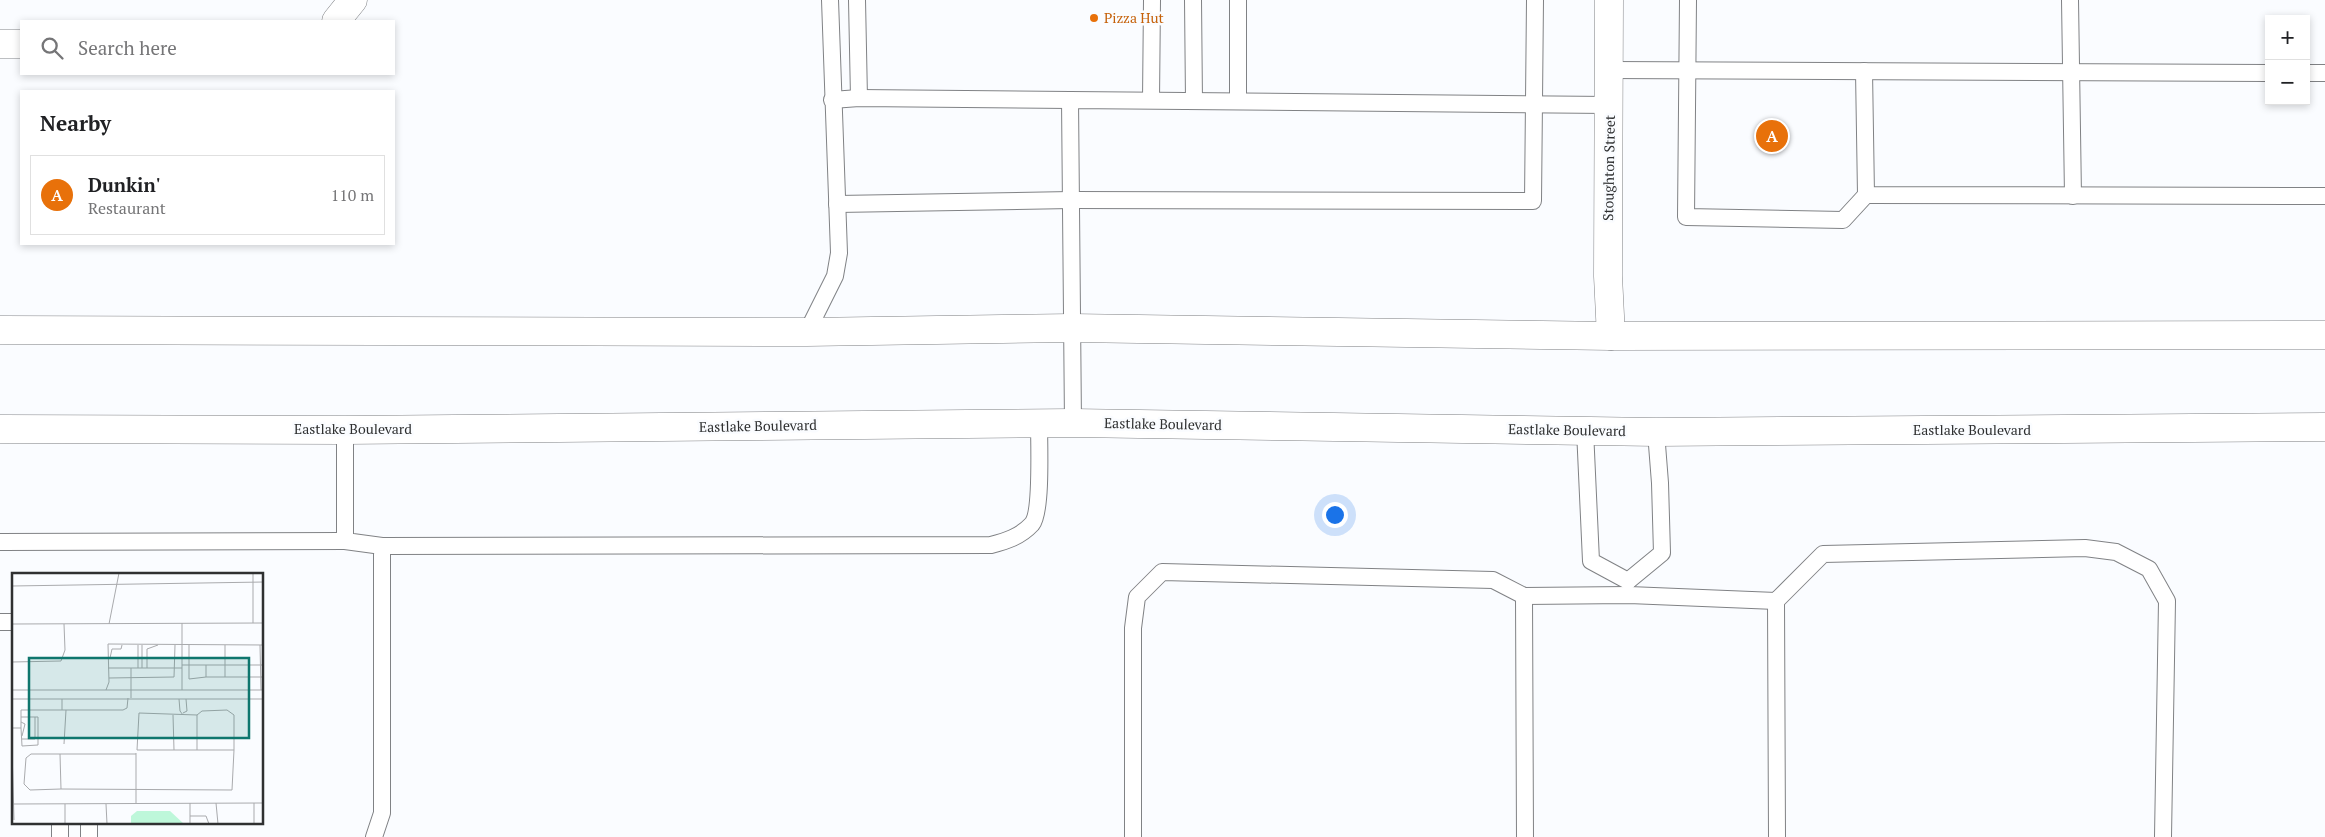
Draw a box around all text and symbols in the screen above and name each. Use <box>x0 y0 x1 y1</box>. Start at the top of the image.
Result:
place label: Pizza Hut <box>1104 8 1165 27</box>
marker: Pizza Hut <box>1088 12 1100 24</box>
map controls <box>2265 15 2310 105</box>
button: + <box>2265 15 2310 60</box>
search box <box>20 20 395 75</box>
icon: search <box>38 34 66 62</box>
text: Search here <box>78 35 177 60</box>
button: − <box>2265 60 2310 105</box>
text: Nearby <box>40 109 111 137</box>
street label: Stoughton Street <box>1598 114 1619 221</box>
pin: A <box>1756 117 1788 155</box>
text: Dunkin' <box>88 172 160 197</box>
text: A <box>51 184 63 206</box>
text: 110 m <box>331 184 374 206</box>
text: Restaurant <box>88 197 166 219</box>
street label: Eastlake Boulevard <box>1104 413 1222 434</box>
street label: Eastlake Boulevard <box>699 415 817 436</box>
street label: Eastlake Boulevard <box>294 419 412 438</box>
street label: Eastlake Boulevard <box>1508 419 1626 440</box>
street label: Eastlake Boulevard <box>1913 420 2031 439</box>
your location <box>1322 502 1348 528</box>
inset map <box>12 573 264 824</box>

